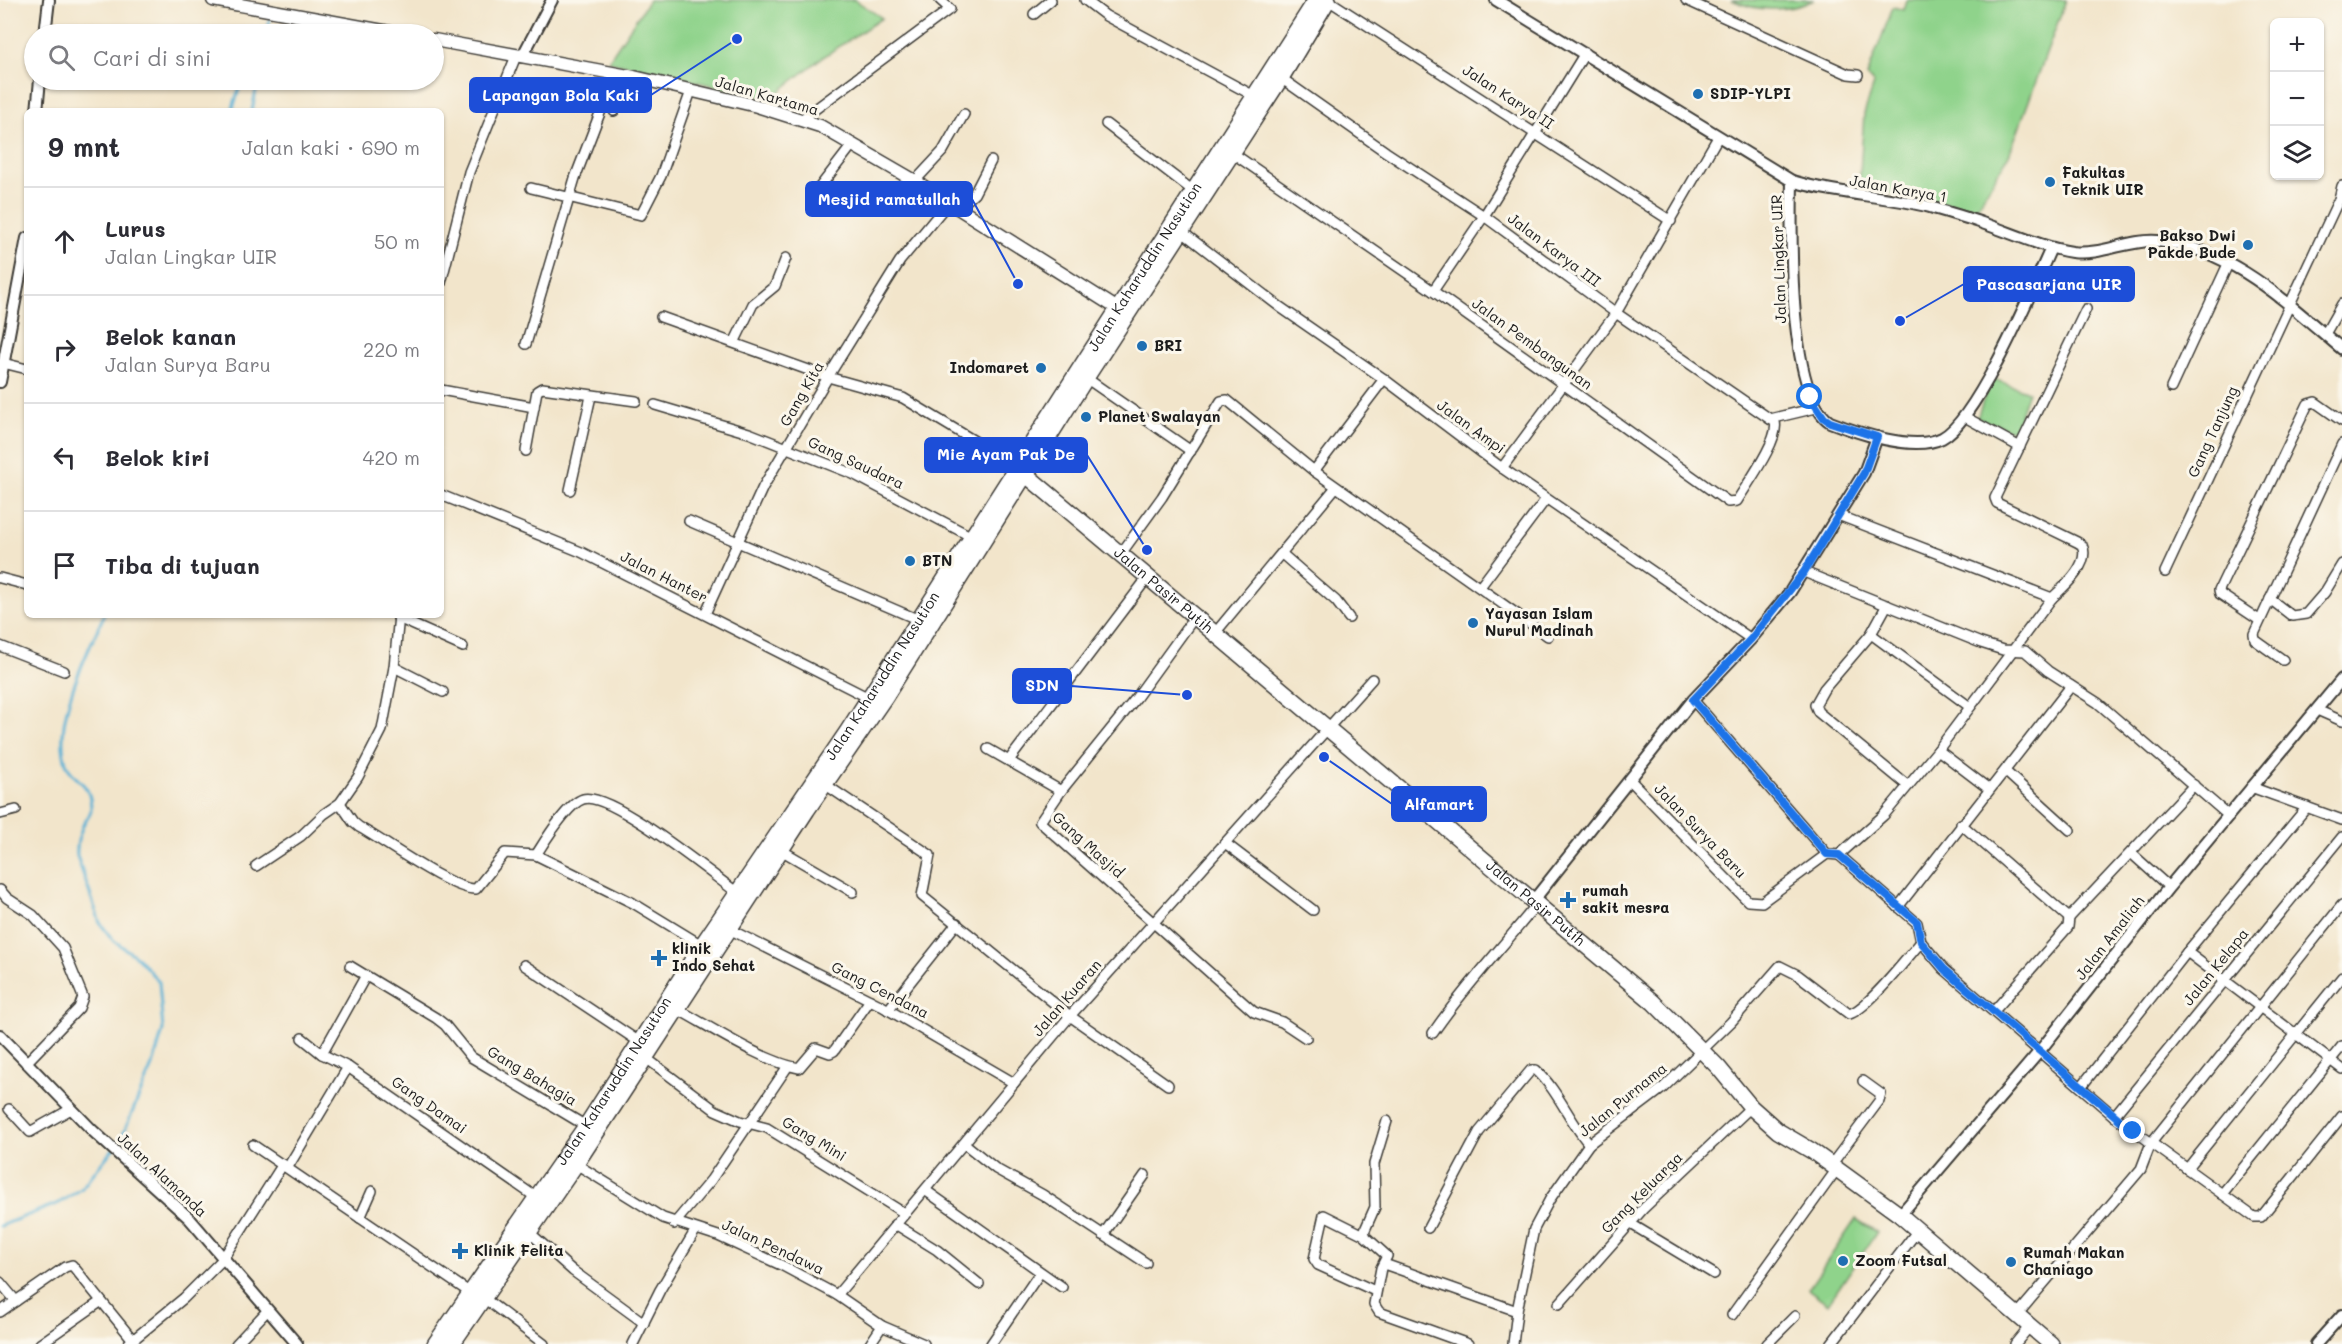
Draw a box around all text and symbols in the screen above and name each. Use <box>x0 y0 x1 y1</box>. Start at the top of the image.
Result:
map controls <box>2270 18 2324 180</box>
button: + <box>2270 18 2324 72</box>
search box <box>24 24 444 90</box>
icon: search <box>45 41 78 74</box>
text: Cari di sini <box>93 43 211 72</box>
street label: Jalan Karya II <box>1459 59 1558 133</box>
street label: Jalan Kartama <box>713 71 821 119</box>
button: − <box>2270 72 2324 126</box>
callout: Lapangan Bola Kaki <box>470 78 651 112</box>
place label: SDIP-YLPI <box>1710 83 1791 103</box>
text: Lapangan Bola Kaki <box>482 84 640 105</box>
marker: SDIP-YLPI <box>1691 87 1705 101</box>
button: layers <box>2270 126 2324 180</box>
text: 9 mnt <box>48 130 120 164</box>
text: Jalan kaki · 690 m <box>242 134 420 160</box>
place label: Fakultas Teknik UIR <box>2062 162 2144 199</box>
street label: Jalan Karya 1 <box>1848 170 1948 206</box>
marker: Fakultas Teknik UIR <box>2043 175 2057 189</box>
street label: Jalan Kaharuddin Nasution <box>1082 178 1206 355</box>
callout: Mesjid ramatullah <box>806 182 972 216</box>
text: Mesjid ramatullah <box>818 188 960 209</box>
street label: Jalan Lingkar UIR <box>1766 194 1790 324</box>
street label: Jalan Karya III <box>1504 208 1605 291</box>
text: Lurus <box>105 214 166 243</box>
icon: ahead <box>48 225 81 258</box>
place label: Bakso Dwi Pakde Bude <box>2147 225 2236 262</box>
text: 50 m <box>374 228 420 254</box>
marker: Bakso Dwi Pakde Bude <box>2241 238 2255 252</box>
text: Jalan Lingkar UIR <box>105 243 277 269</box>
callout: Pascasarjana UIR <box>1964 267 2134 301</box>
text: Pascasarjana UIR <box>1976 273 2122 294</box>
street label: Jalan Pembangunan <box>1468 293 1597 394</box>
text: Belok kanan <box>105 322 236 351</box>
icon: right <box>48 333 81 366</box>
place label: BRI <box>1154 335 1182 355</box>
text: 220 m <box>363 336 420 362</box>
marker: BRI <box>1135 339 1149 353</box>
text: Jalan Surya Baru <box>105 351 271 377</box>
street label: Gang Kita <box>774 357 828 430</box>
place label: Indomaret <box>950 357 1029 377</box>
marker: Indomaret <box>1034 361 1048 375</box>
street label: Gang Tanjung <box>2182 382 2242 480</box>
route start <box>1796 383 1822 409</box>
street label: Jalan Ampi <box>1433 395 1510 458</box>
place label: Planet Swalayan <box>1098 406 1220 426</box>
marker: Planet Swalayan <box>1079 410 1093 424</box>
street label: Gang Saudara <box>805 431 908 493</box>
callout: Mie Ayam Pak De <box>925 438 1087 472</box>
icon: left <box>48 441 81 474</box>
text: Belok kiri <box>105 443 210 472</box>
text: Mie Ayam Pak De <box>937 443 1075 464</box>
text: 420 m <box>362 444 420 470</box>
street label: Jalan Pasir Putih <box>1110 542 1218 637</box>
street label: Jalan Hanter <box>617 546 712 607</box>
icon: arrive <box>48 549 81 582</box>
place label: BTN <box>922 550 952 570</box>
text: Tiba di tujuan <box>105 551 260 580</box>
marker: BTN <box>903 554 917 568</box>
street label: Jalan Kaharuddin Nasution <box>820 587 943 764</box>
place label: Yayasan Islam Nurul Madinah <box>1485 603 1594 640</box>
marker: Yayasan Islam Nurul Madinah <box>1466 616 1480 630</box>
callout: SDN <box>1013 669 1071 703</box>
text: SDN <box>1025 674 1059 695</box>
street label: Jalan Surya Baru <box>1650 779 1751 882</box>
callout: Alfamart <box>1392 787 1486 821</box>
text: Alfamart <box>1404 793 1474 814</box>
street label: Gang Masjid <box>1049 807 1129 882</box>
street label: Jalan Pasir Putih <box>1482 855 1590 950</box>
place label: rumah sakit mesra <box>1582 880 1669 917</box>
marker: rumah sakit mesra <box>1559 891 1577 909</box>
street label: Jalan Amaliah <box>2070 891 2148 984</box>
street label: Jalan Kelapa <box>2178 924 2253 1009</box>
place label: klinik Indo Sehat <box>672 938 756 975</box>
marker: klinik Indo Sehat <box>650 949 668 967</box>
street label: Jalan Kuaran <box>1027 955 1105 1040</box>
street label: Gang Cendana <box>828 956 933 1022</box>
street label: Jalan Kaharuddin Nasution <box>551 993 675 1169</box>
street label: Gang Bahagia <box>484 1040 581 1110</box>
street label: Jalan Purnama <box>1574 1058 1670 1141</box>
street label: Gang Damai <box>388 1071 471 1138</box>
street label: Gang Mini <box>779 1111 850 1165</box>
route end <box>2119 1117 2145 1143</box>
street label: Jalan Alamanda <box>114 1127 212 1221</box>
street label: Gang Keluarga <box>1596 1147 1686 1237</box>
street label: Jalan Pendawa <box>719 1214 828 1278</box>
place label: Klinik Felita <box>474 1240 564 1260</box>
marker: Klinik Felita <box>451 1242 469 1260</box>
place label: Rumah Makan Chaniago <box>2023 1242 2124 1279</box>
place label: Zoom Futsal <box>1855 1250 1947 1270</box>
marker: Zoom Futsal <box>1836 1254 1850 1268</box>
marker: Rumah Makan Chaniago <box>2004 1255 2018 1269</box>

